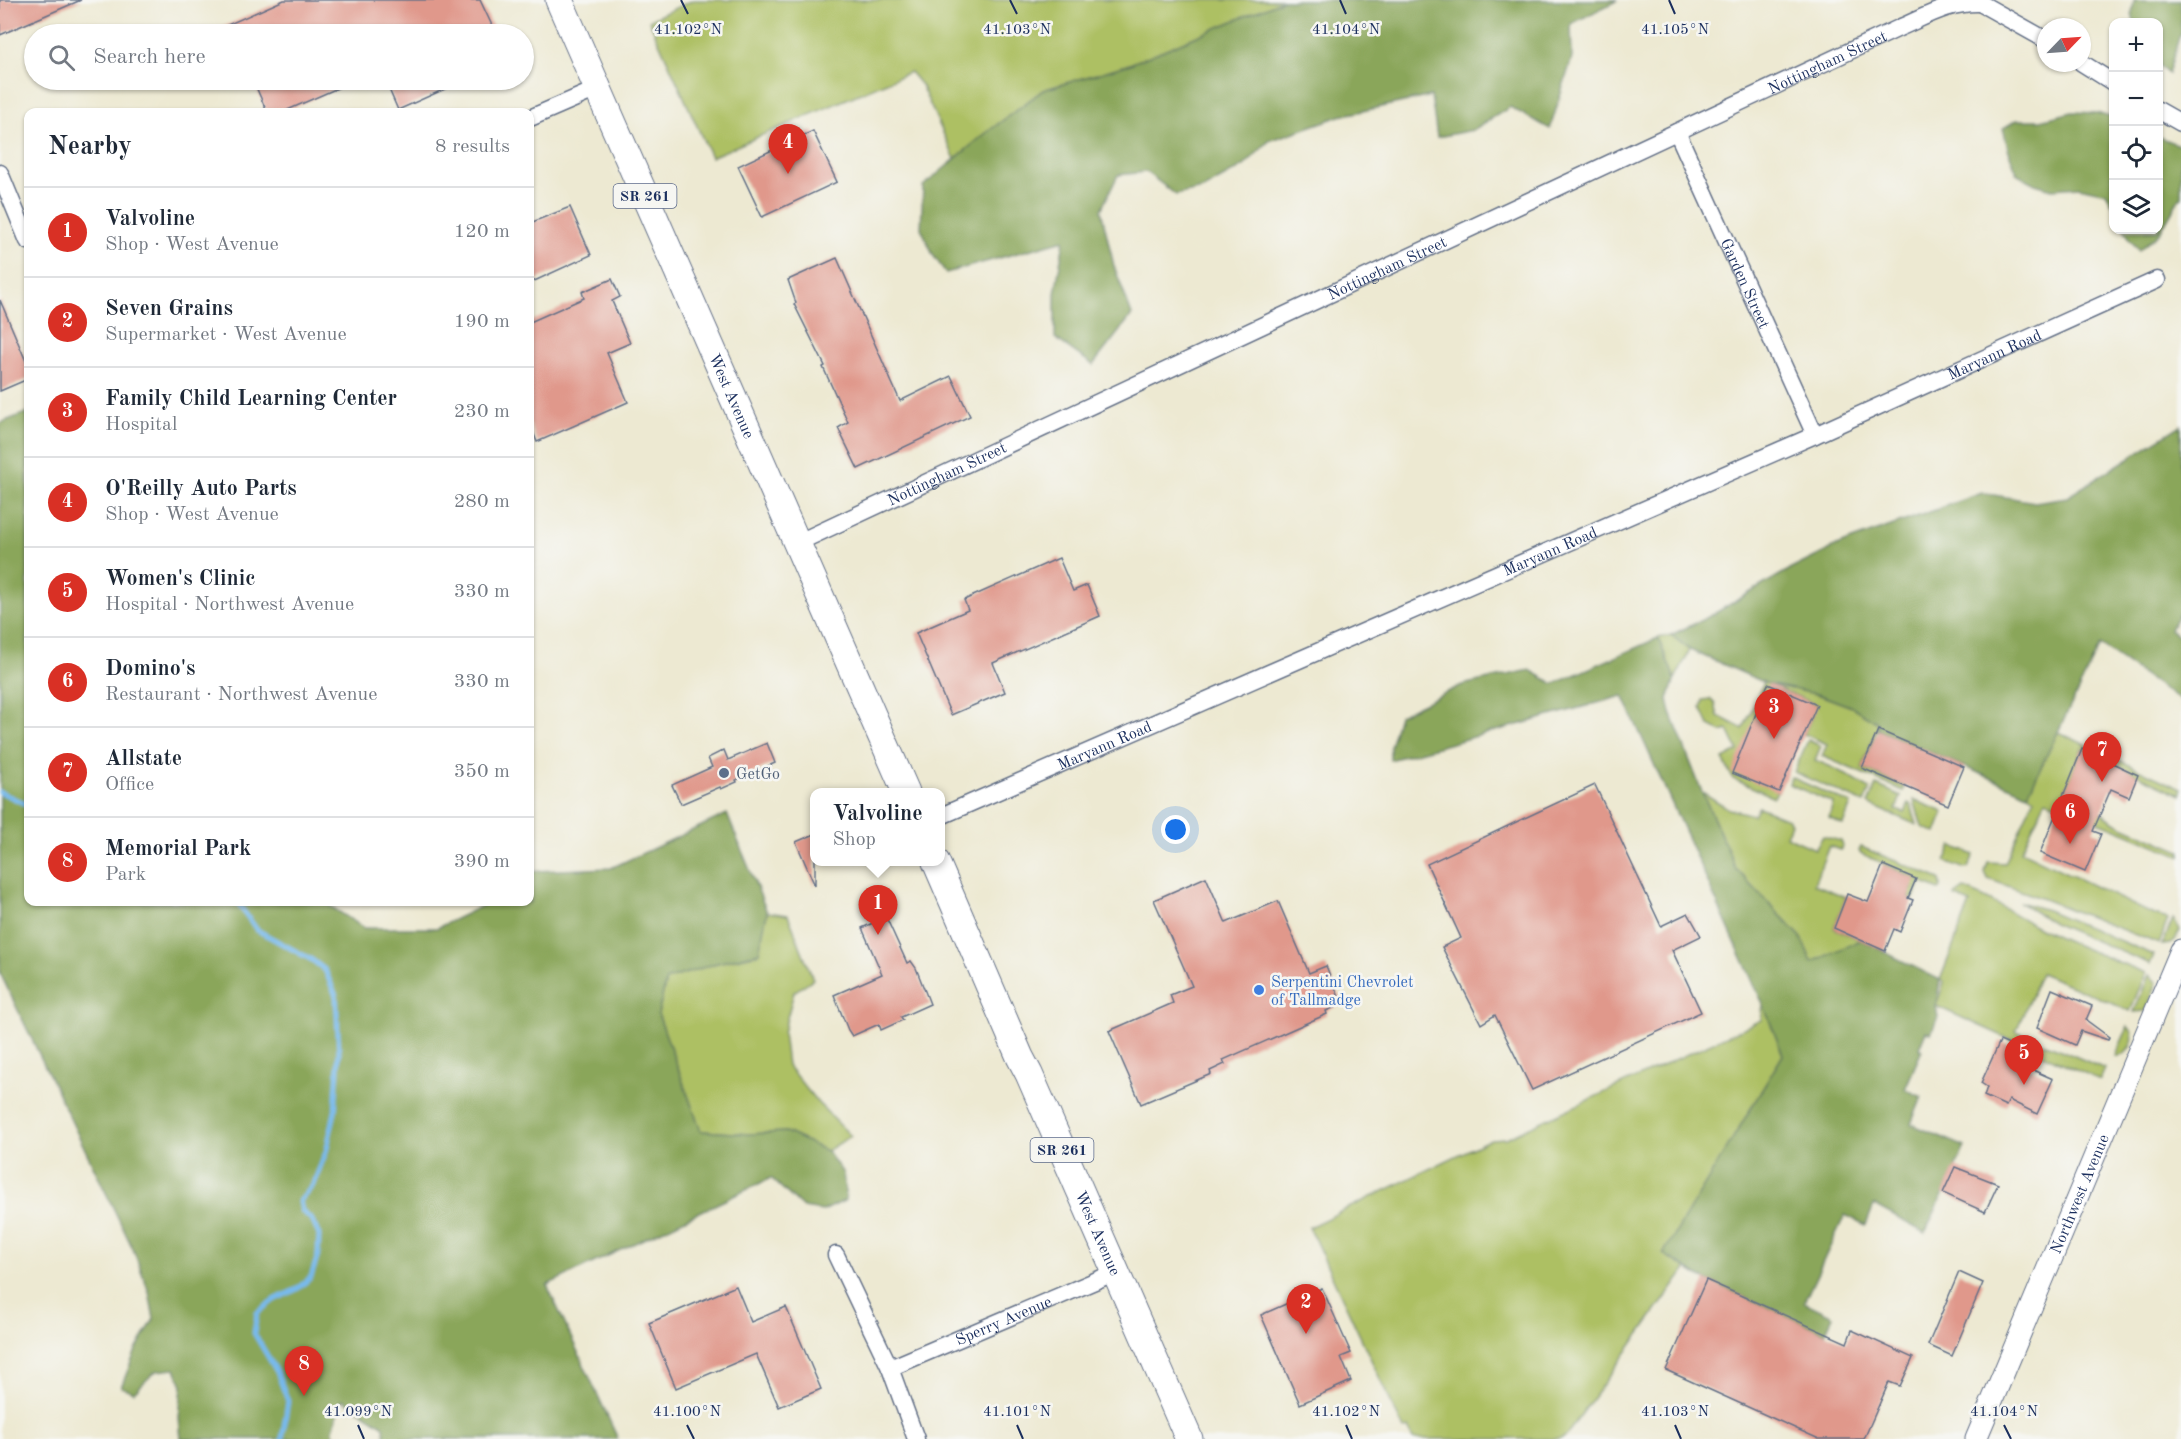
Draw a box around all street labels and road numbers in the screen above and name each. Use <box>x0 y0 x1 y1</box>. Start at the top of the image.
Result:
street label: Nottingham Street <box>1766 29 1890 98</box>
road number: SR 261 <box>614 184 676 208</box>
street label: Nottingham Street <box>1326 234 1450 304</box>
street label: Garden Street <box>1717 236 1772 332</box>
street label: Maryann Road <box>1945 328 2044 384</box>
street label: West Avenue <box>705 352 756 441</box>
street label: Nottingham Street <box>885 440 1010 510</box>
street label: Maryann Road <box>1501 525 1600 580</box>
street label: Maryann Road <box>1055 719 1155 774</box>
street label: Northwest Avenue <box>2049 1132 2113 1257</box>
road number: SR 261 <box>1030 1138 1094 1162</box>
street label: West Avenue <box>1071 1189 1122 1278</box>
street label: Sperry Avenue <box>954 1294 1054 1349</box>

